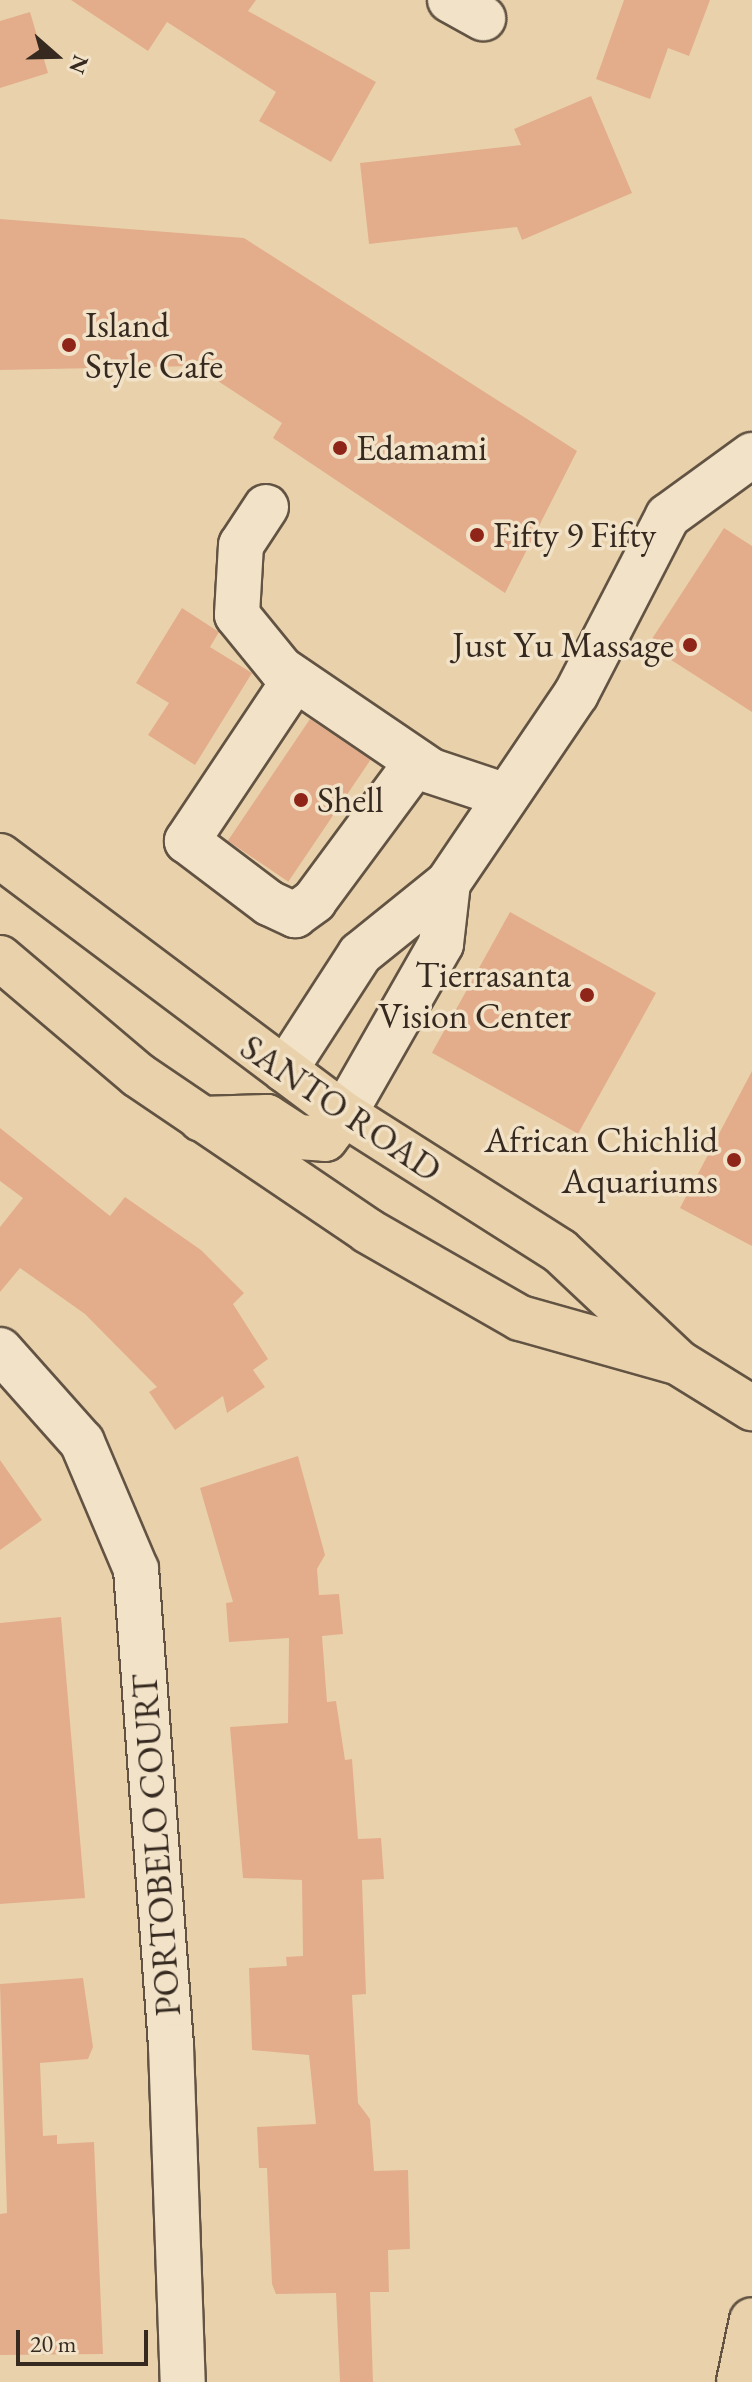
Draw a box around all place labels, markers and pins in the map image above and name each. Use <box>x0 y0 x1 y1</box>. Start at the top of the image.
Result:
place label: Island Style Cafe <box>85 302 223 387</box>
marker: Island Style Cafe <box>60 336 78 354</box>
place label: Edamami <box>356 426 487 470</box>
marker: Edamami <box>331 439 349 457</box>
place label: Fifty 9 Fifty <box>493 513 656 557</box>
marker: Fifty 9 Fifty <box>468 526 486 544</box>
place label: Just Yu Massage <box>452 623 674 667</box>
marker: Just Yu Massage <box>681 636 699 654</box>
place label: Shell <box>317 778 384 822</box>
marker: Shell <box>292 791 310 809</box>
place label: Tierrasanta Vision Center <box>378 952 571 1037</box>
marker: Tierrasanta Vision Center <box>578 986 596 1004</box>
place label: African Chichlid Aquariums <box>484 1117 718 1202</box>
marker: African Chichlid Aquariums <box>725 1151 743 1169</box>

